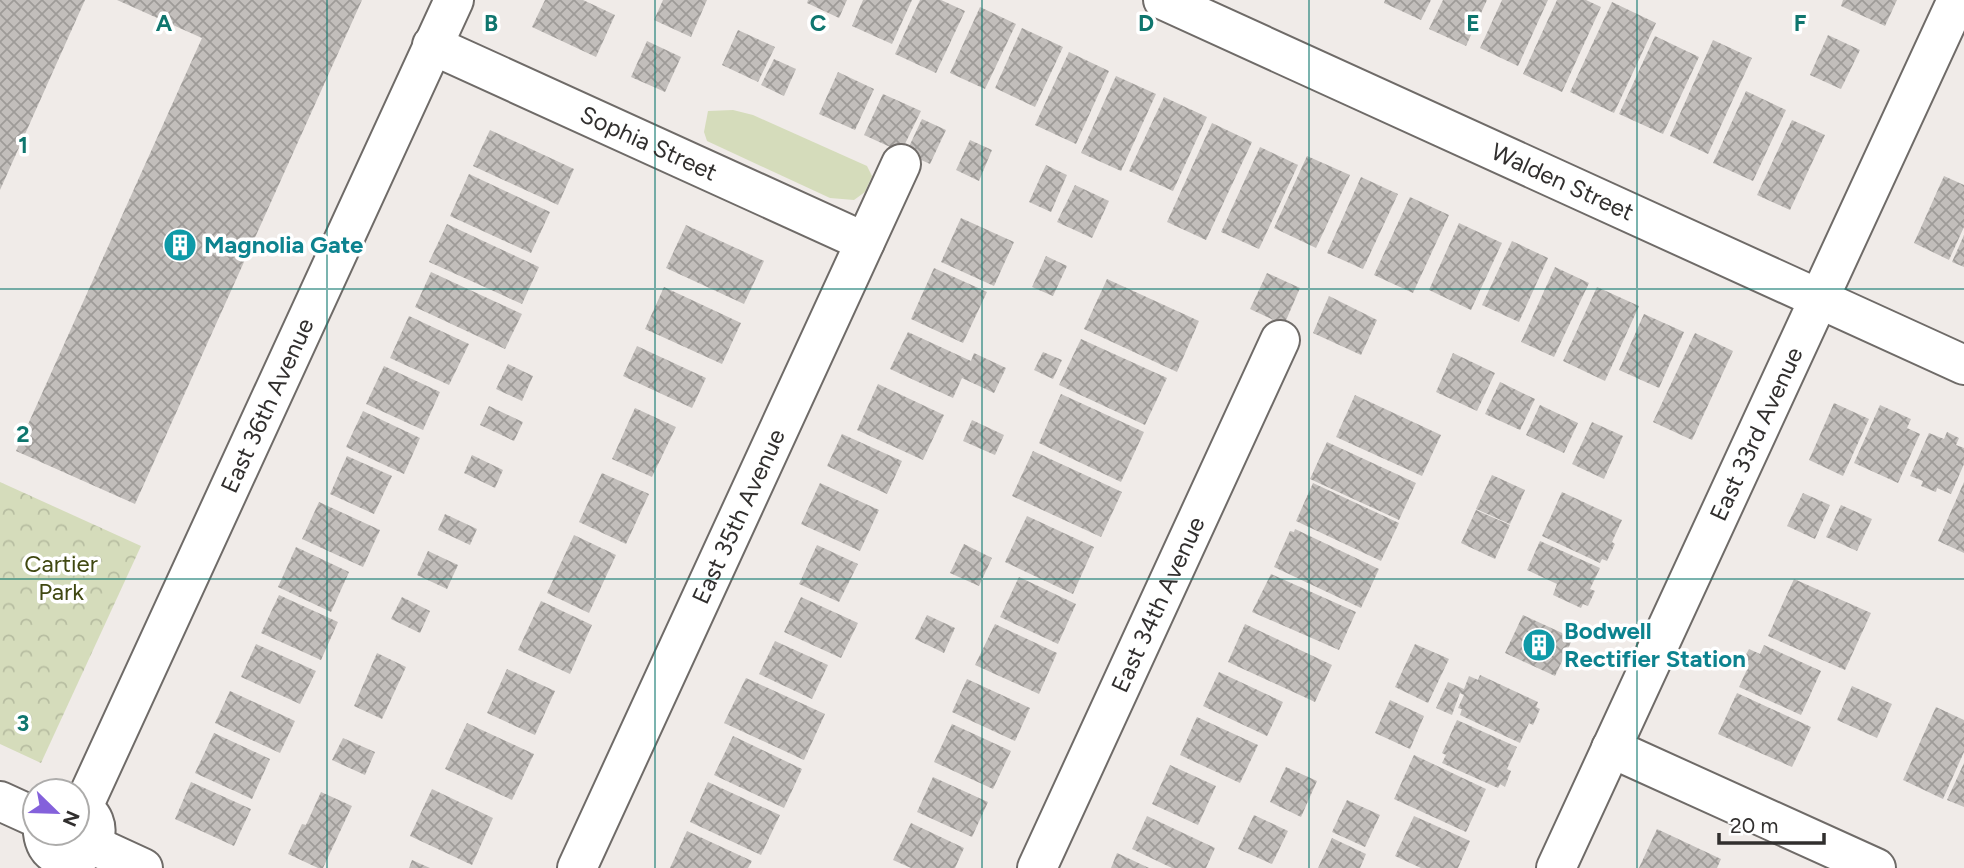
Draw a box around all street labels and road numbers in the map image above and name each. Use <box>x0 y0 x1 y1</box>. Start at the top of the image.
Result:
street label: Sophia Street <box>576 99 722 187</box>
street label: Walden Street <box>1487 137 1638 227</box>
street label: East 36th Avenue <box>214 314 320 497</box>
street label: East 33rd Avenue <box>1703 342 1809 525</box>
street label: East 35th Avenue <box>686 424 791 608</box>
street label: East 34th Avenue <box>1105 512 1211 697</box>

